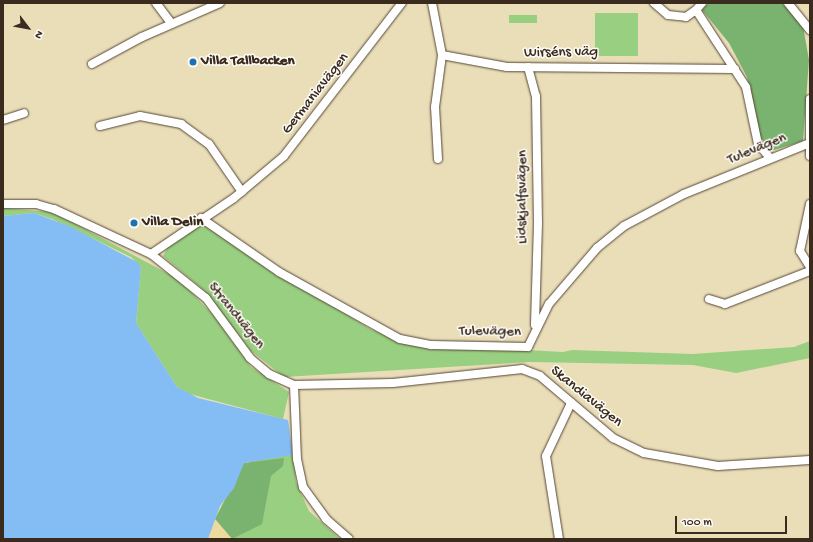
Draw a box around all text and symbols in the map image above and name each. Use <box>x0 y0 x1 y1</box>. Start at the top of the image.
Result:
north arrow <box>8 8 48 48</box>
text: N <box>31 28 45 41</box>
street label: Wirséns väg <box>524 43 598 63</box>
street label: Germaniavägen <box>279 50 353 138</box>
place label: Villa Tallbacken <box>201 53 295 71</box>
marker: Villa Tallbacken <box>188 57 198 67</box>
street label: Tulevägen <box>725 129 789 169</box>
street label: Lidskjalfsvägen <box>514 150 532 244</box>
place label: Villa Delin <box>142 214 203 232</box>
marker: Villa Delin <box>129 218 139 228</box>
street label: Strandvägen <box>204 279 268 353</box>
street label: Tulevägen <box>459 322 521 342</box>
street label: Skandiavägen <box>546 362 626 432</box>
scale bar <box>677 508 789 534</box>
text: 100 m <box>682 516 712 530</box>

